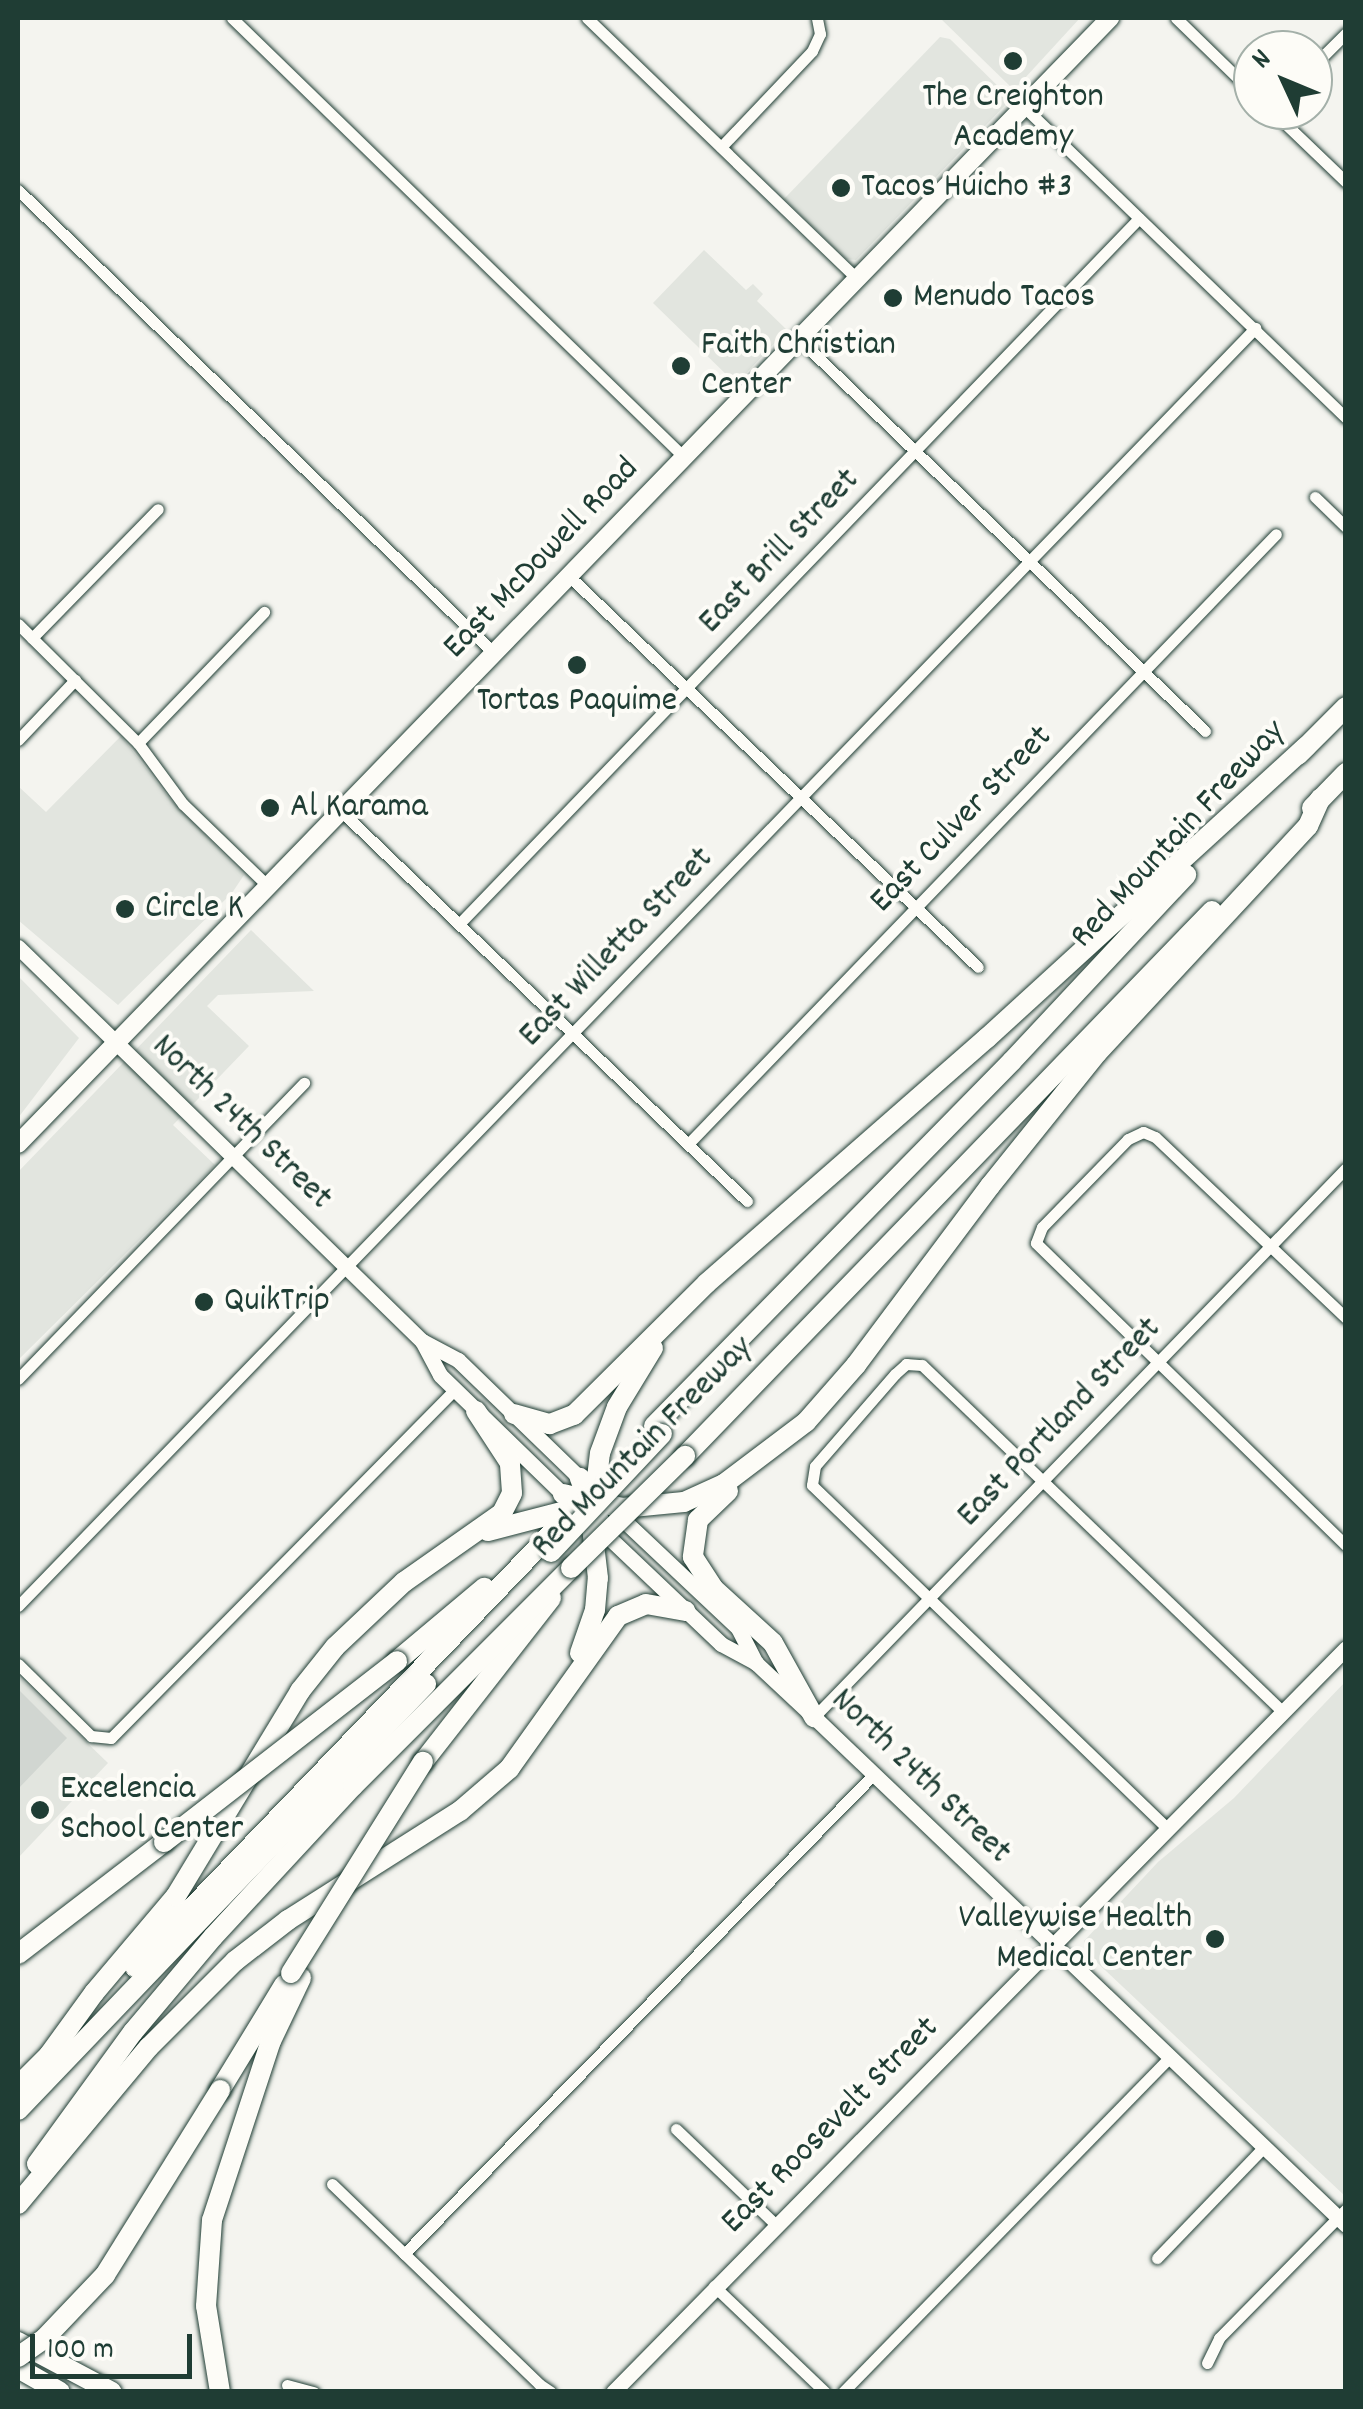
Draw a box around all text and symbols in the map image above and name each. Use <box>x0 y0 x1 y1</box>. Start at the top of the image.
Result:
north arrow <box>1233 30 1333 130</box>
text: N <box>1244 42 1282 79</box>
marker: The Creighton Academy <box>1002 50 1024 72</box>
place label: The Creighton Academy <box>922 77 1104 159</box>
place label: Tacos Huicho #3 <box>861 167 1073 209</box>
marker: Tacos Huicho #3 <box>830 177 852 199</box>
place label: Menudo Tacos <box>913 277 1095 319</box>
marker: Menudo Tacos <box>882 287 904 309</box>
place label: Faith Christian Center <box>701 325 896 407</box>
marker: Faith Christian Center <box>670 355 692 377</box>
street label: East McDowell Road <box>435 449 649 669</box>
street label: East Brill Street <box>691 461 869 643</box>
marker: Tortas Paquime <box>566 654 588 676</box>
place label: Tortas Paquime <box>477 681 677 723</box>
street label: Red Mountain Freeway <box>1062 712 1296 958</box>
street label: East Culver Street <box>862 717 1062 923</box>
place label: Al Karama <box>290 787 428 829</box>
marker: Al Karama <box>259 797 281 819</box>
street label: East Willetta Street <box>511 839 723 1057</box>
place label: Circle K <box>145 888 244 930</box>
marker: Circle K <box>114 898 136 920</box>
street label: North 24th Street <box>142 1026 340 1220</box>
place label: QuikTrip <box>224 1281 330 1323</box>
marker: QuikTrip <box>193 1291 215 1313</box>
street label: East Portland Street <box>949 1309 1171 1537</box>
street label: Red Mountain Freeway <box>523 1328 763 1568</box>
street label: North 24th Street <box>821 1680 1019 1874</box>
place label: Excelencia School Center <box>60 1769 243 1851</box>
marker: Excelencia School Center <box>29 1799 51 1821</box>
place label: Valleywise Health Medical Center <box>958 1898 1192 1980</box>
marker: Valleywise Health Medical Center <box>1202 1926 1228 1952</box>
street label: East Roosevelt Street <box>713 2008 949 2244</box>
scale bar <box>35 2314 198 2376</box>
text: 100 m <box>47 2330 114 2373</box>

